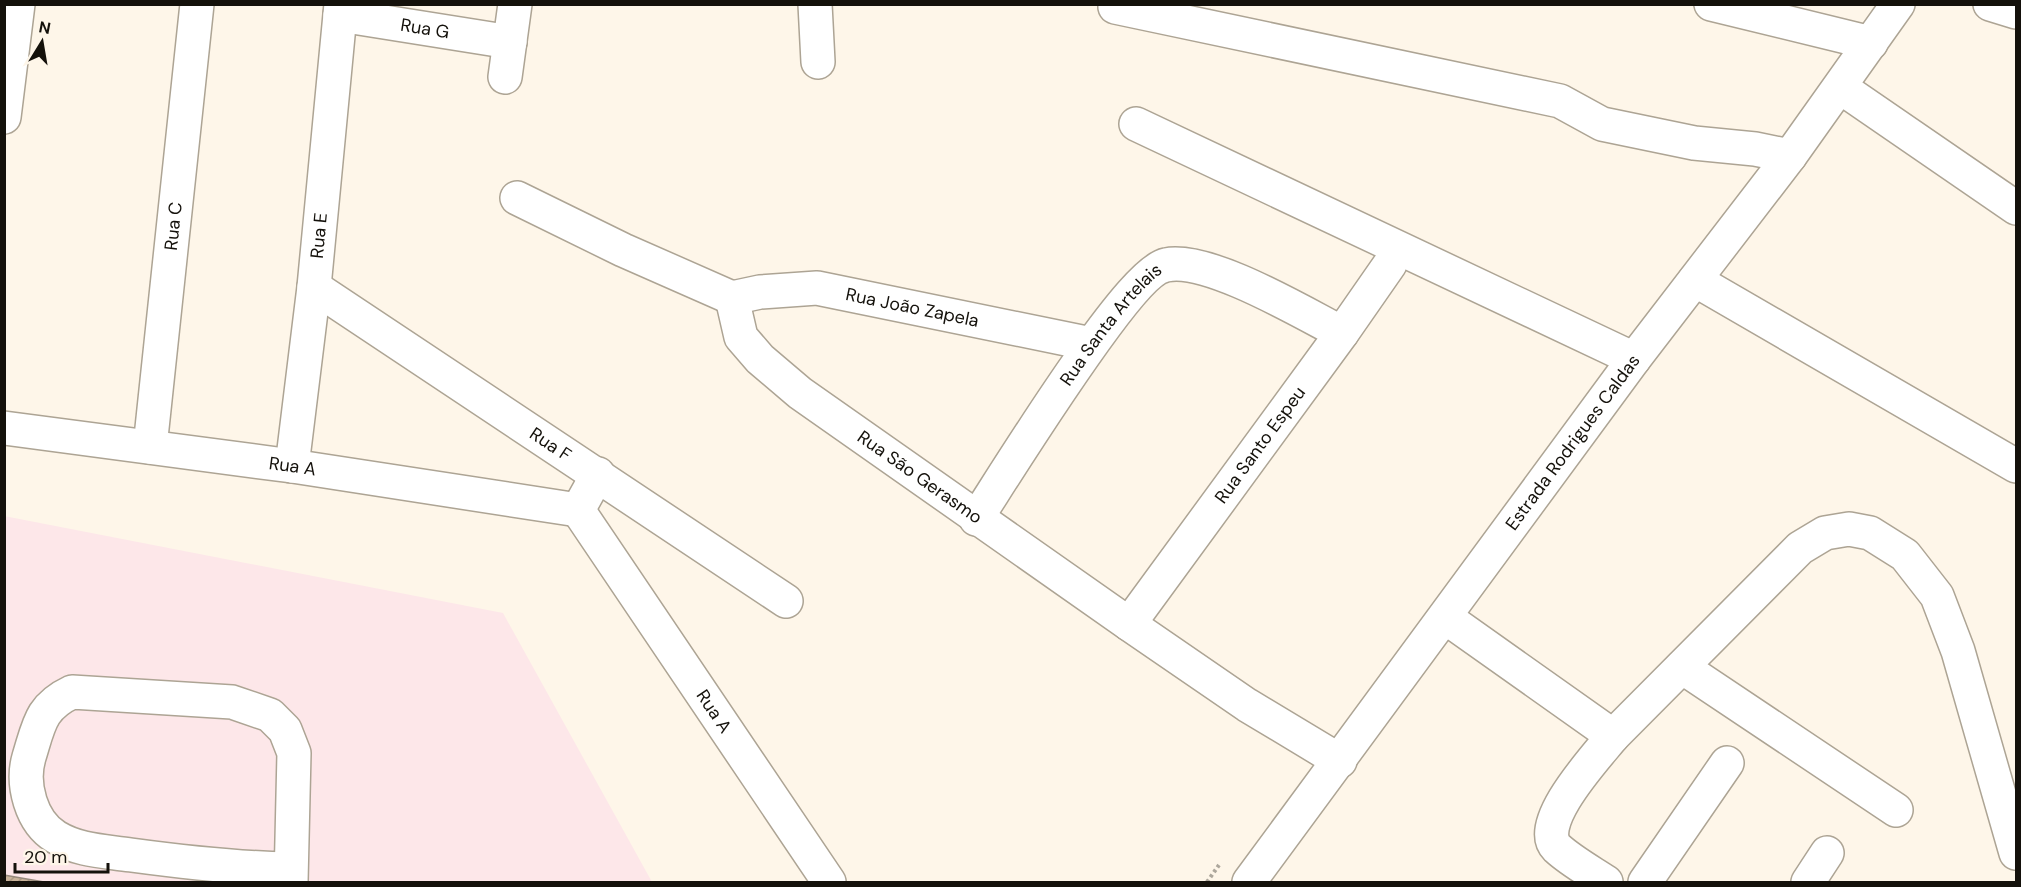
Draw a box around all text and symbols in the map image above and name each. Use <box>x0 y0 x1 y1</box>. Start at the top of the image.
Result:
north arrow <box>12 12 72 72</box>
street label: Rua G <box>399 13 451 44</box>
text: N <box>37 16 52 39</box>
street label: Rua C <box>159 201 188 252</box>
street label: Rua E <box>305 212 333 260</box>
street label: Rua Santa Artelais <box>1054 258 1167 390</box>
street label: Rua João Zapela <box>843 282 981 333</box>
street label: Estrada Rodrigues Caldas <box>1500 350 1645 535</box>
street label: Rua Santo Espeu <box>1209 381 1311 508</box>
street label: Rua F <box>525 422 576 467</box>
street label: Rua São Gerasmo <box>853 425 987 529</box>
street label: Rua A <box>267 451 318 482</box>
street label: Rua A <box>691 685 737 738</box>
scale bar <box>15 836 108 874</box>
text: 20 m <box>24 845 67 869</box>

